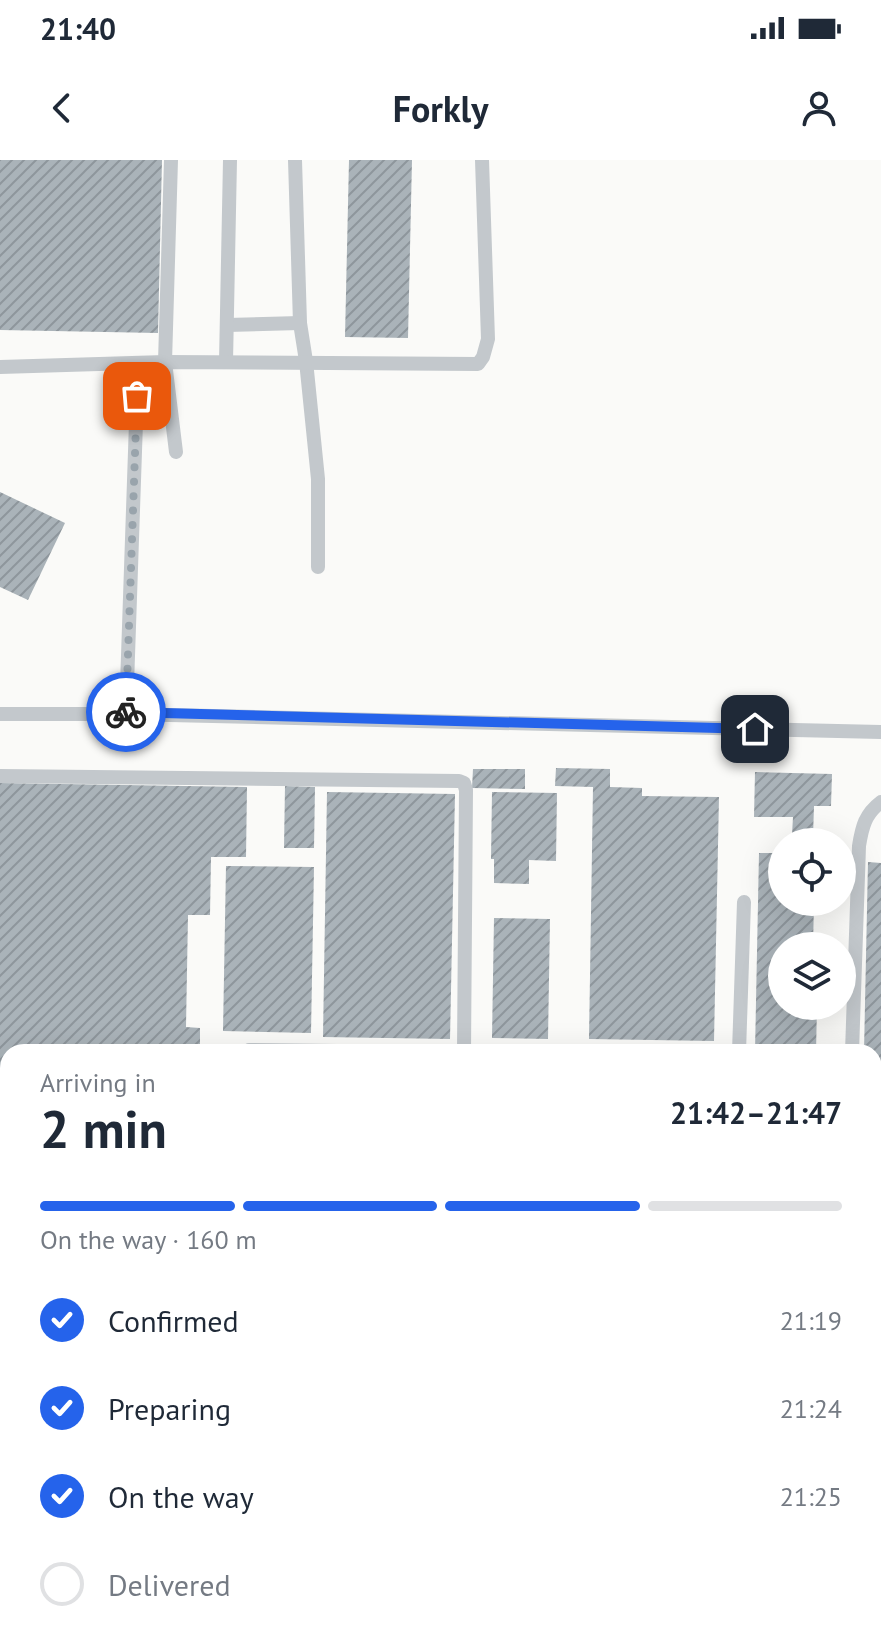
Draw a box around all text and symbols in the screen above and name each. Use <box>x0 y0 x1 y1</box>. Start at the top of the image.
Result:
text: 21:40 <box>40 9 116 48</box>
text: Forkly <box>393 85 488 132</box>
icon: back <box>40 86 84 130</box>
icon: person <box>797 86 841 130</box>
pin <box>103 362 171 430</box>
icon: bag <box>115 374 159 418</box>
courier <box>86 672 166 752</box>
icon: bike <box>104 690 148 734</box>
pin <box>721 695 789 763</box>
icon: home <box>733 707 777 751</box>
map controls <box>768 828 856 1020</box>
button: locate <box>768 828 856 916</box>
button: layers <box>768 932 856 1020</box>
text: Arriving in <box>40 1066 156 1099</box>
text: 21:42–21:47 <box>670 1093 842 1132</box>
text: 2 min <box>40 1095 167 1162</box>
text: On the way · 160 m <box>40 1223 257 1256</box>
icon: check <box>40 1298 84 1342</box>
text: Confirmed <box>108 1301 239 1340</box>
text: 21:19 <box>780 1304 842 1337</box>
icon: check <box>40 1386 84 1430</box>
text: Preparing <box>108 1389 231 1428</box>
text: 21:24 <box>780 1392 842 1425</box>
icon: check <box>40 1474 84 1518</box>
text: On the way <box>108 1477 254 1516</box>
text: 21:25 <box>780 1480 842 1513</box>
text: Delivered <box>108 1565 231 1604</box>

